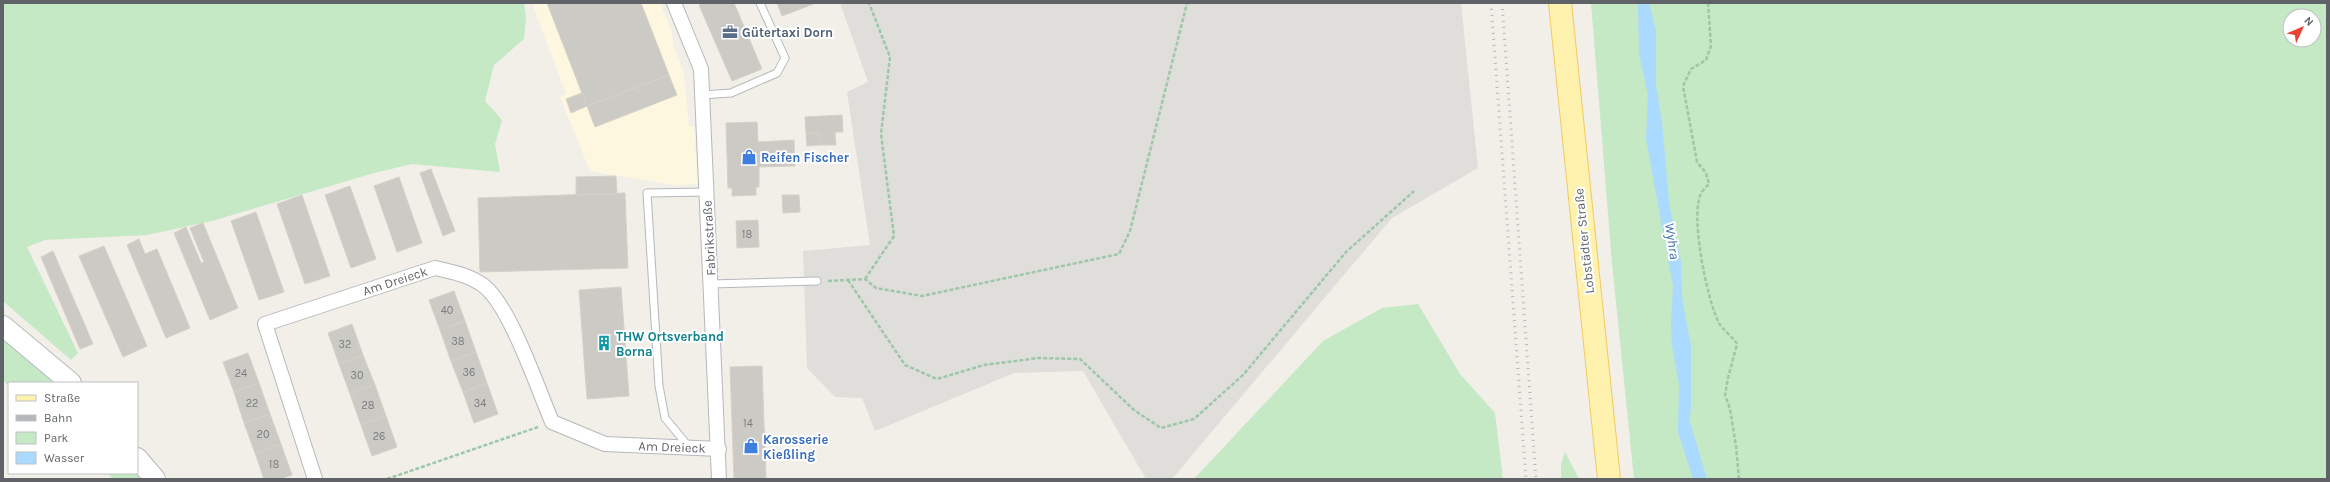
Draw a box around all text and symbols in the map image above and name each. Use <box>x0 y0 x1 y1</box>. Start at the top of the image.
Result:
north arrow <box>2282 8 2322 48</box>
text: N <box>2301 14 2316 29</box>
office icon: Gütertaxi Dorn <box>721 23 739 41</box>
place label: Gütertaxi Dorn <box>742 25 833 40</box>
shop icon: Reifen Fischer <box>740 148 758 166</box>
place label: Reifen Fischer <box>761 150 850 165</box>
street label: Lobstädter Straße <box>1571 187 1597 295</box>
street label: Fabrikstraße <box>700 200 718 276</box>
water label: Wyhra <box>1661 222 1683 260</box>
house number: 18 <box>742 228 752 241</box>
street label: Am Dreieck <box>361 263 429 299</box>
house number: 40 <box>441 304 453 317</box>
place label: THW Ortsverband Borna <box>616 329 724 359</box>
building icon: THW Ortsverband Borna <box>595 334 613 352</box>
house number: 38 <box>451 335 465 348</box>
house number: 32 <box>339 338 351 351</box>
house number: 36 <box>463 366 475 379</box>
house number: 24 <box>235 367 247 380</box>
house number: 30 <box>350 369 364 382</box>
legend <box>8 382 138 474</box>
text: Straße <box>44 391 80 405</box>
house number: 22 <box>246 397 258 410</box>
house number: 34 <box>474 397 486 410</box>
house number: 28 <box>361 399 375 412</box>
text: Bahn <box>44 411 73 425</box>
house number: 14 <box>743 417 753 430</box>
house number: 20 <box>257 428 269 441</box>
house number: 26 <box>373 430 385 443</box>
text: Park <box>44 431 69 445</box>
place label: Karosserie Kießling <box>763 432 829 462</box>
shop icon: Karosserie Kießling <box>742 437 760 455</box>
street label: Am Dreieck <box>638 438 706 456</box>
text: Wasser <box>44 451 85 465</box>
house number: 18 <box>269 458 279 471</box>

